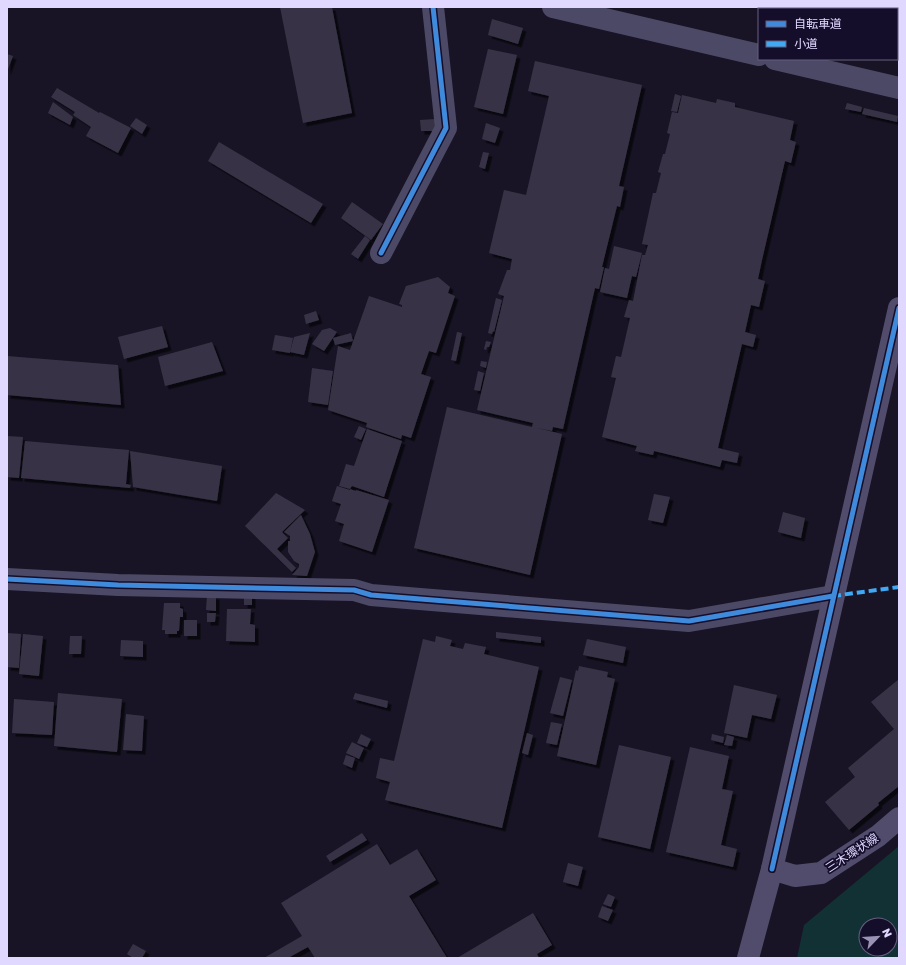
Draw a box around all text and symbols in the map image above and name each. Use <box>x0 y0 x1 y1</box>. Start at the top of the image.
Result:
legend <box>758 8 898 60</box>
text: 自転車道 <box>794 16 842 31</box>
text: 小道 <box>794 36 818 51</box>
street label: 三木環状線 <box>822 830 881 875</box>
north arrow <box>858 917 898 957</box>
text: N <box>880 926 895 939</box>

